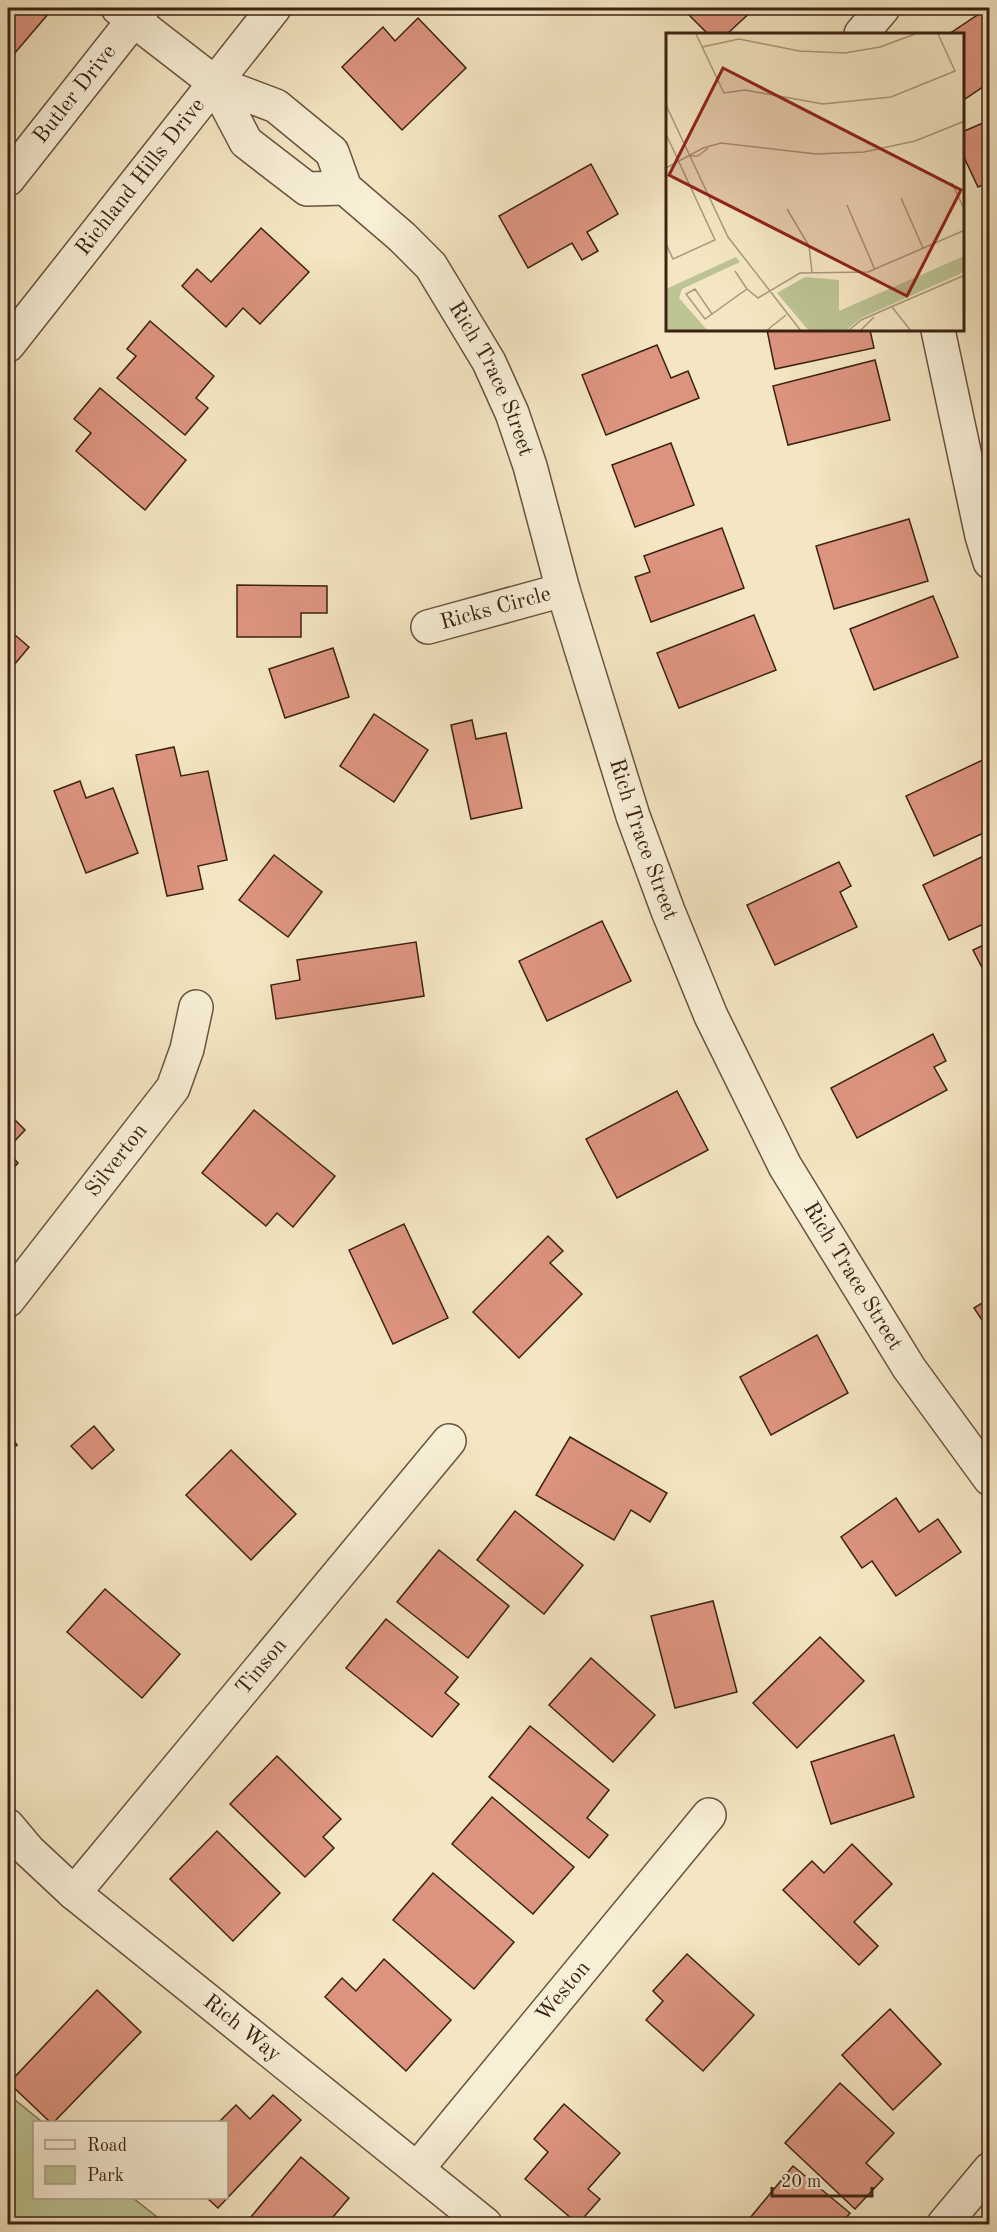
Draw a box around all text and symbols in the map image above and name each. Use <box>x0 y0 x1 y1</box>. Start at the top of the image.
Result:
inset map <box>666 33 964 332</box>
street label: Butler Drive <box>29 41 120 148</box>
street label: Richland Hills Drive <box>72 94 209 260</box>
street label: Rich Trace Street <box>444 298 537 459</box>
street label: Ricks Circle <box>438 583 553 634</box>
street label: Rich Trace Street <box>605 756 681 923</box>
street label: Silverton <box>82 1120 152 1201</box>
street label: Rich Trace Street <box>799 1198 906 1354</box>
street label: Tinson <box>232 1634 291 1699</box>
street label: Weston <box>532 1957 595 2026</box>
street label: Rich Way <box>199 1990 286 2066</box>
legend <box>33 2121 228 2199</box>
text: Road <box>87 2137 127 2155</box>
scale bar <box>772 2160 872 2198</box>
text: Park <box>87 2167 124 2185</box>
text: 20 m <box>781 2173 821 2191</box>

